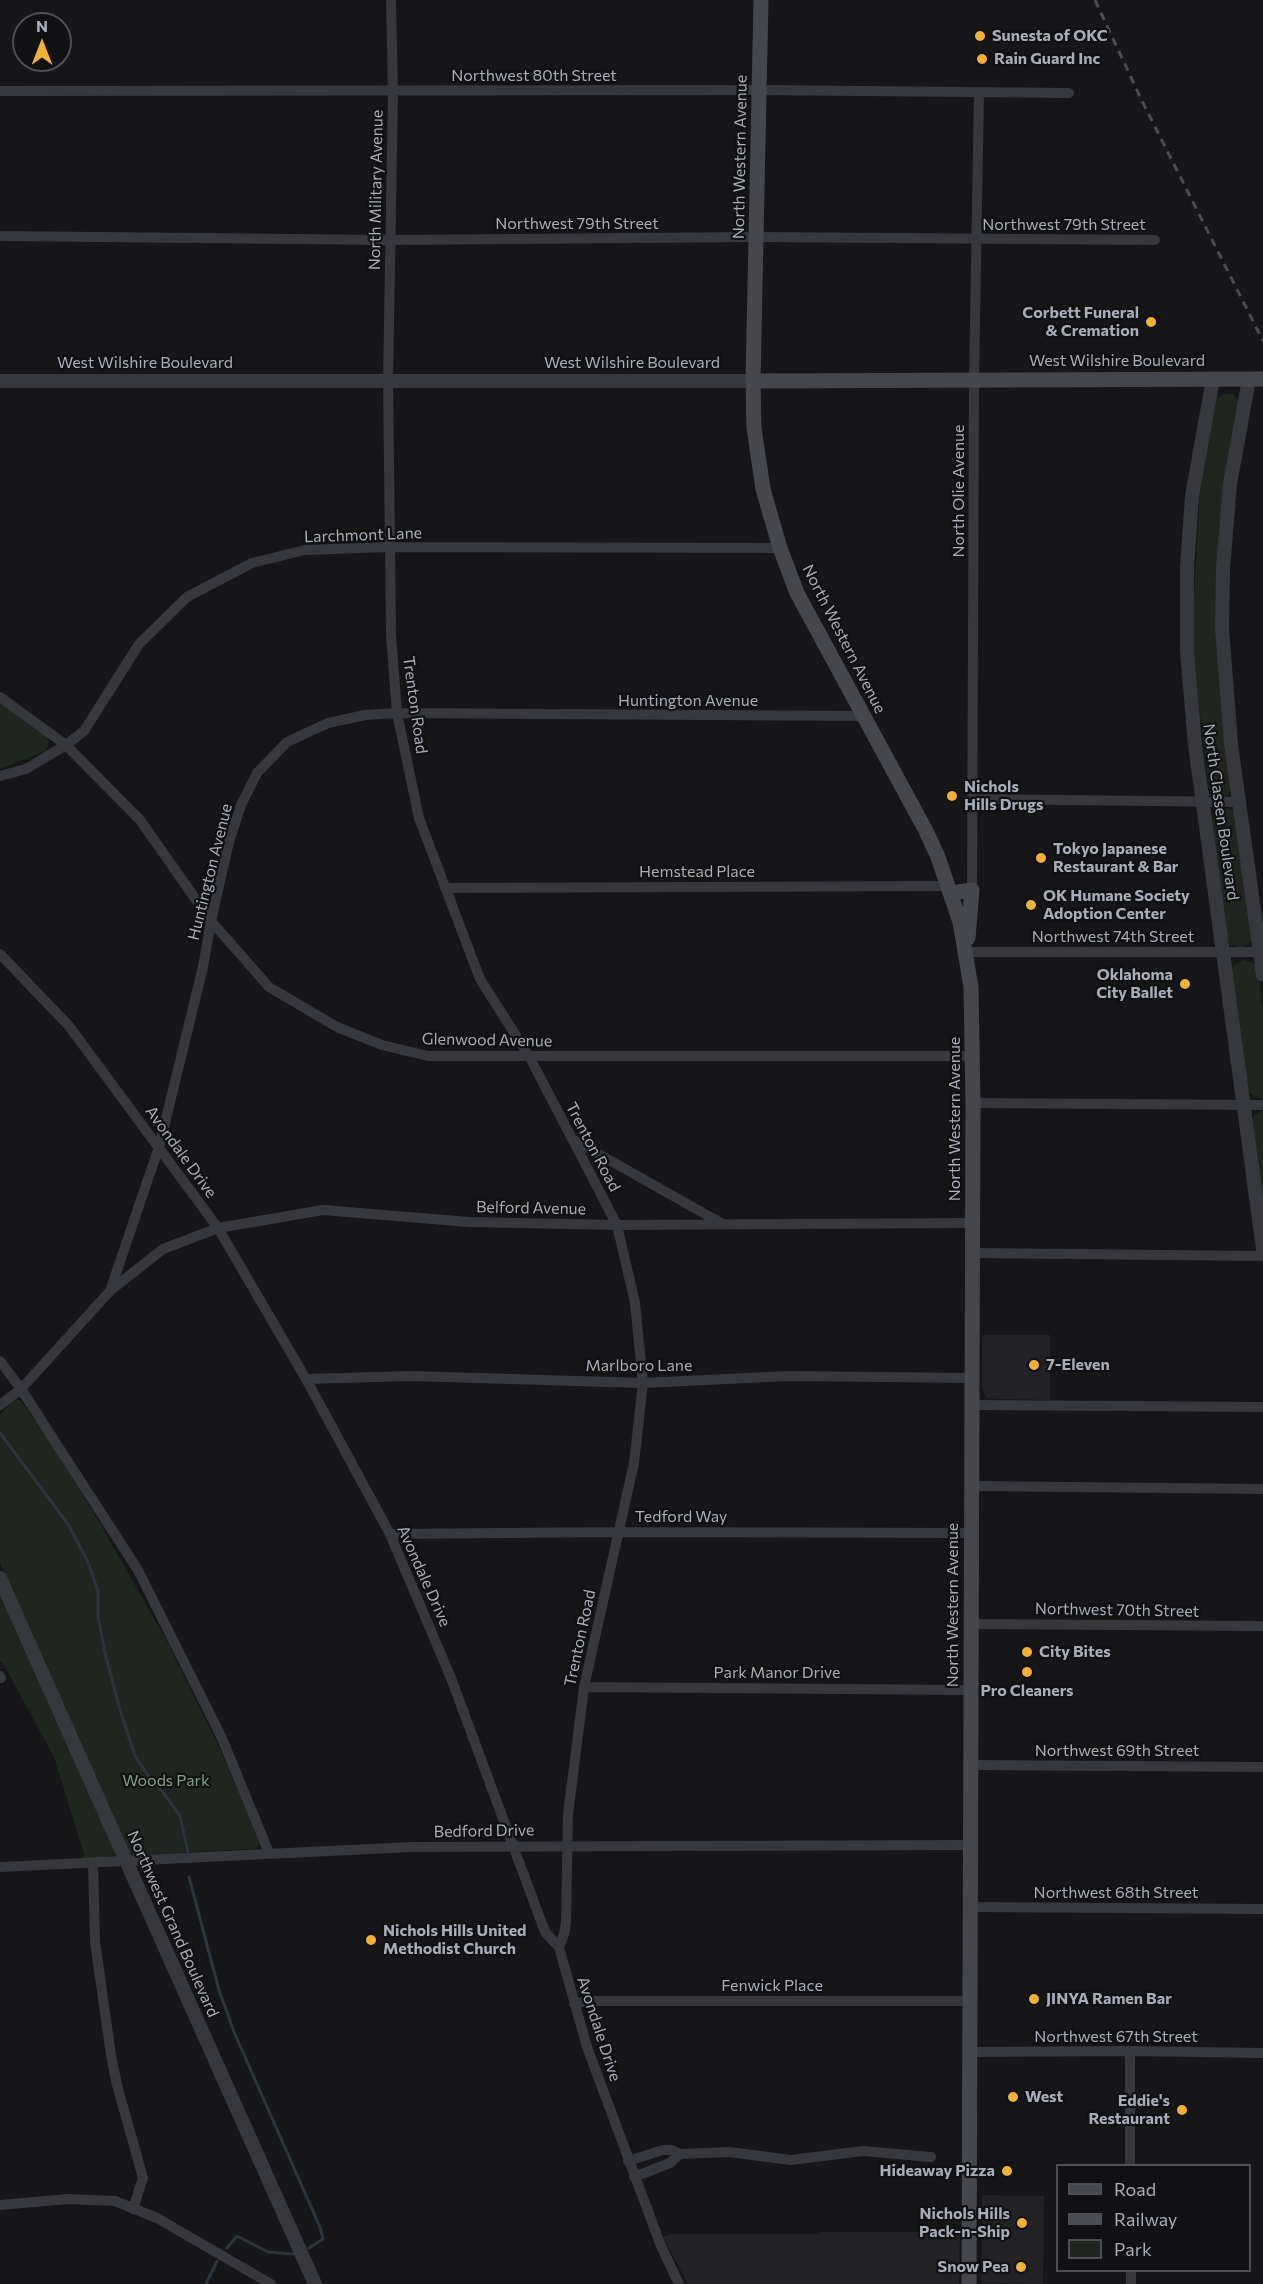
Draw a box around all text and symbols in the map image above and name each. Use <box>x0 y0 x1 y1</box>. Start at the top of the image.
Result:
north arrow <box>12 12 72 72</box>
text: N <box>36 16 48 35</box>
place label: Sunesta of OKC <box>992 26 1108 46</box>
marker: Sunesta of OKC <box>973 29 987 43</box>
place label: Rain Guard Inc <box>994 49 1100 69</box>
marker: Rain Guard Inc <box>975 52 989 66</box>
street label: Northwest 80th Street <box>451 66 617 86</box>
street label: North Western Avenue <box>729 75 751 239</box>
street label: North Military Avenue <box>365 110 387 270</box>
street label: Northwest 79th Street <box>495 214 659 234</box>
street label: Northwest 79th Street <box>982 215 1146 235</box>
place label: Corbett Funeral & Cremation <box>1022 303 1139 341</box>
marker: Corbett Funeral & Cremation <box>1144 315 1158 329</box>
street label: West Wilshire Boulevard <box>1029 351 1205 371</box>
street label: West Wilshire Boulevard <box>57 353 233 373</box>
street label: West Wilshire Boulevard <box>544 353 720 373</box>
street label: North Olie Avenue <box>949 425 969 557</box>
street label: Larchmont Lane <box>304 523 422 547</box>
street label: North Western Avenue <box>798 561 890 717</box>
street label: Trenton Road <box>399 655 431 755</box>
street label: Huntington Avenue <box>618 691 758 711</box>
street label: North Classen Boulevard <box>1199 722 1243 902</box>
place label: Nichols Hills Drugs <box>964 777 1043 815</box>
marker: Nichols Hills Drugs <box>945 789 959 803</box>
street label: Huntington Avenue <box>184 802 236 942</box>
place label: Tokyo Japanese Restaurant & Bar <box>1053 839 1178 877</box>
marker: Tokyo Japanese Restaurant & Bar <box>1034 851 1048 865</box>
street label: Hemstead Place <box>639 862 755 882</box>
place label: OK Humane Society Adoption Center <box>1043 886 1190 924</box>
marker: OK Humane Society Adoption Center <box>1024 898 1038 912</box>
street label: Northwest 74th Street <box>1032 927 1194 947</box>
place label: Oklahoma City Ballet <box>1096 965 1173 1003</box>
marker: Oklahoma City Ballet <box>1178 977 1192 991</box>
street label: Glenwood Avenue <box>422 1029 552 1051</box>
street label: North Western Avenue <box>945 1037 965 1201</box>
street label: Trenton Road <box>561 1099 625 1195</box>
street label: Avondale Drive <box>141 1102 221 1202</box>
street label: Belford Avenue <box>476 1197 586 1219</box>
place label: 7-Eleven <box>1046 1355 1110 1375</box>
street label: Marlboro Lane <box>586 1356 692 1376</box>
marker: 7-Eleven <box>1027 1358 1041 1372</box>
street label: Tedford Way <box>635 1507 727 1527</box>
street label: Avondale Drive <box>393 1522 455 1630</box>
street label: North Western Avenue <box>943 1523 963 1687</box>
street label: Trenton Road <box>560 1588 600 1688</box>
street label: Northwest 70th Street <box>1035 1599 1199 1621</box>
place label: City Bites <box>1039 1642 1111 1662</box>
marker: City Bites <box>1020 1645 1034 1659</box>
street label: Park Manor Drive <box>714 1663 840 1683</box>
marker: Pro Cleaners <box>1020 1665 1034 1679</box>
place label: Pro Cleaners <box>980 1681 1074 1701</box>
street label: Northwest 69th Street <box>1035 1741 1199 1761</box>
park label: Woods Park <box>122 1771 210 1791</box>
street label: Bedford Drive <box>434 1821 534 1841</box>
street label: Northwest Grand Boulevard <box>123 1828 223 2020</box>
street label: Northwest 68th Street <box>1034 1883 1198 1903</box>
place label: Nichols Hills United Methodist Church <box>383 1921 526 1959</box>
marker: Nichols Hills United Methodist Church <box>364 1933 378 1947</box>
street label: Avondale Drive <box>573 1974 625 2084</box>
street label: Fenwick Place <box>721 1976 823 1996</box>
place label: JINYA Ramen Bar <box>1046 1989 1172 2009</box>
marker: JINYA Ramen Bar <box>1027 1992 1041 2006</box>
street label: Northwest 67th Street <box>1034 2027 1198 2047</box>
place label: West <box>1025 2087 1063 2107</box>
marker: West <box>1006 2090 1020 2104</box>
place label: Eddie's Restaurant <box>1089 2091 1170 2129</box>
marker: Eddie's Restaurant <box>1175 2103 1189 2117</box>
place label: Hideaway Pizza <box>880 2161 995 2181</box>
marker: Hideaway Pizza <box>1000 2164 1014 2178</box>
legend <box>1056 2164 1251 2272</box>
text: Road <box>1114 2178 1156 2200</box>
place label: Nichols Hills Pack-n-Ship <box>919 2204 1010 2242</box>
text: Railway <box>1114 2208 1177 2230</box>
marker: Nichols Hills Pack-n-Ship <box>1015 2216 1029 2230</box>
text: Park <box>1114 2238 1152 2260</box>
place label: Snow Pea <box>938 2257 1009 2277</box>
marker: Snow Pea <box>1014 2260 1028 2274</box>

